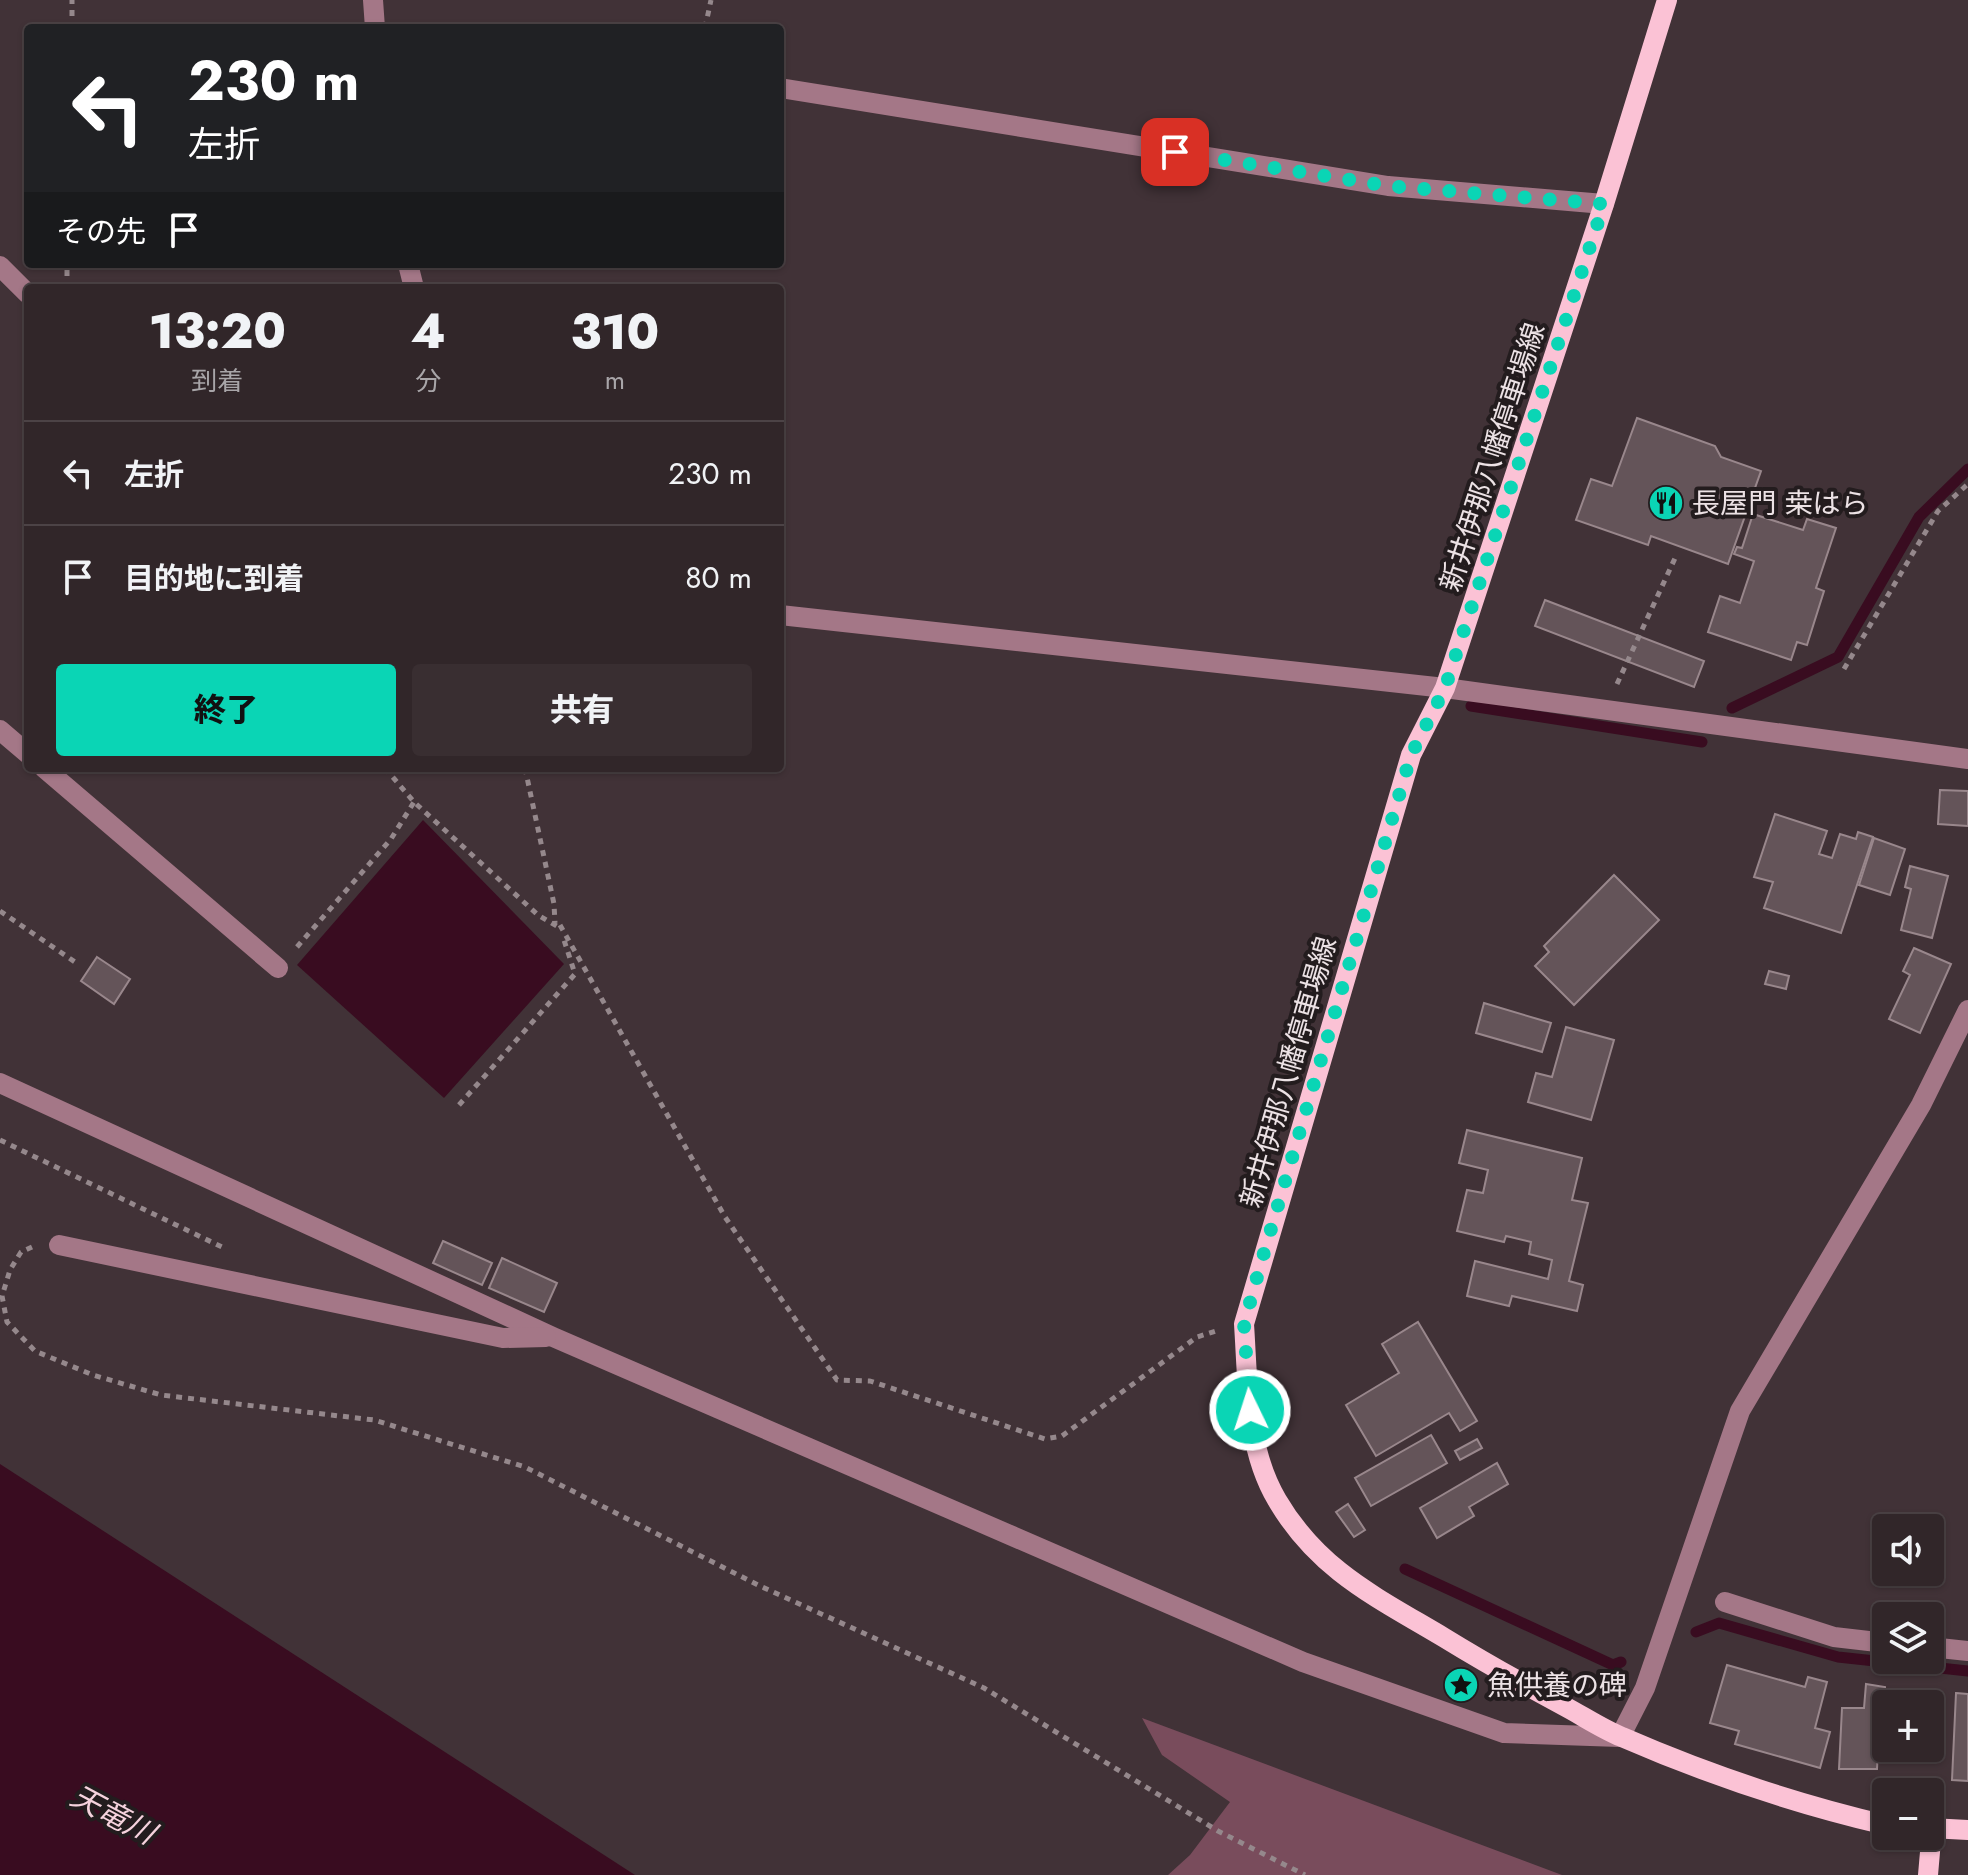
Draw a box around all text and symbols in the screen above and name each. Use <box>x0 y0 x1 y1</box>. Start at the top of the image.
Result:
text: 230 m <box>188 40 359 121</box>
icon: left <box>56 56 160 160</box>
text: 左折 <box>188 118 260 170</box>
pin <box>1141 118 1209 186</box>
icon: arrive <box>1153 130 1197 174</box>
icon: arrive <box>162 208 206 252</box>
text: その先 <box>56 210 146 253</box>
text: 13:20 <box>149 297 286 366</box>
text: 4 <box>411 297 446 366</box>
text: 310 <box>570 298 659 367</box>
street label: 新井伊那八幡停車場線 <box>1430 318 1555 597</box>
text: m <box>605 361 625 399</box>
text: 到着 <box>191 362 243 400</box>
text: 分 <box>415 362 441 400</box>
icon: left <box>56 451 100 495</box>
text: 230 m <box>668 452 752 495</box>
text: 左折 <box>124 453 184 496</box>
place label: 長屋門 桒はら <box>1692 483 1868 524</box>
restaurant icon: 長屋門 桒はら <box>1647 484 1685 522</box>
icon: arrive <box>56 555 100 599</box>
text: 80 m <box>685 556 752 599</box>
text: 目的地に到着 <box>124 557 304 600</box>
button: 終了 <box>56 664 396 756</box>
button: 共有 <box>412 664 752 756</box>
street label: 新井伊那八幡停車場線 <box>1230 932 1347 1212</box>
position arrow <box>1208 1368 1292 1452</box>
map controls <box>1872 1514 1944 1850</box>
button: sound <box>1872 1514 1944 1586</box>
button: layers <box>1872 1602 1944 1674</box>
place label: 魚供養の碑 <box>1487 1665 1627 1706</box>
place icon: 魚供養の碑 <box>1442 1666 1480 1704</box>
button: + <box>1872 1690 1944 1762</box>
water label: 天竜川 <box>63 1774 166 1856</box>
button: − <box>1872 1778 1944 1850</box>

